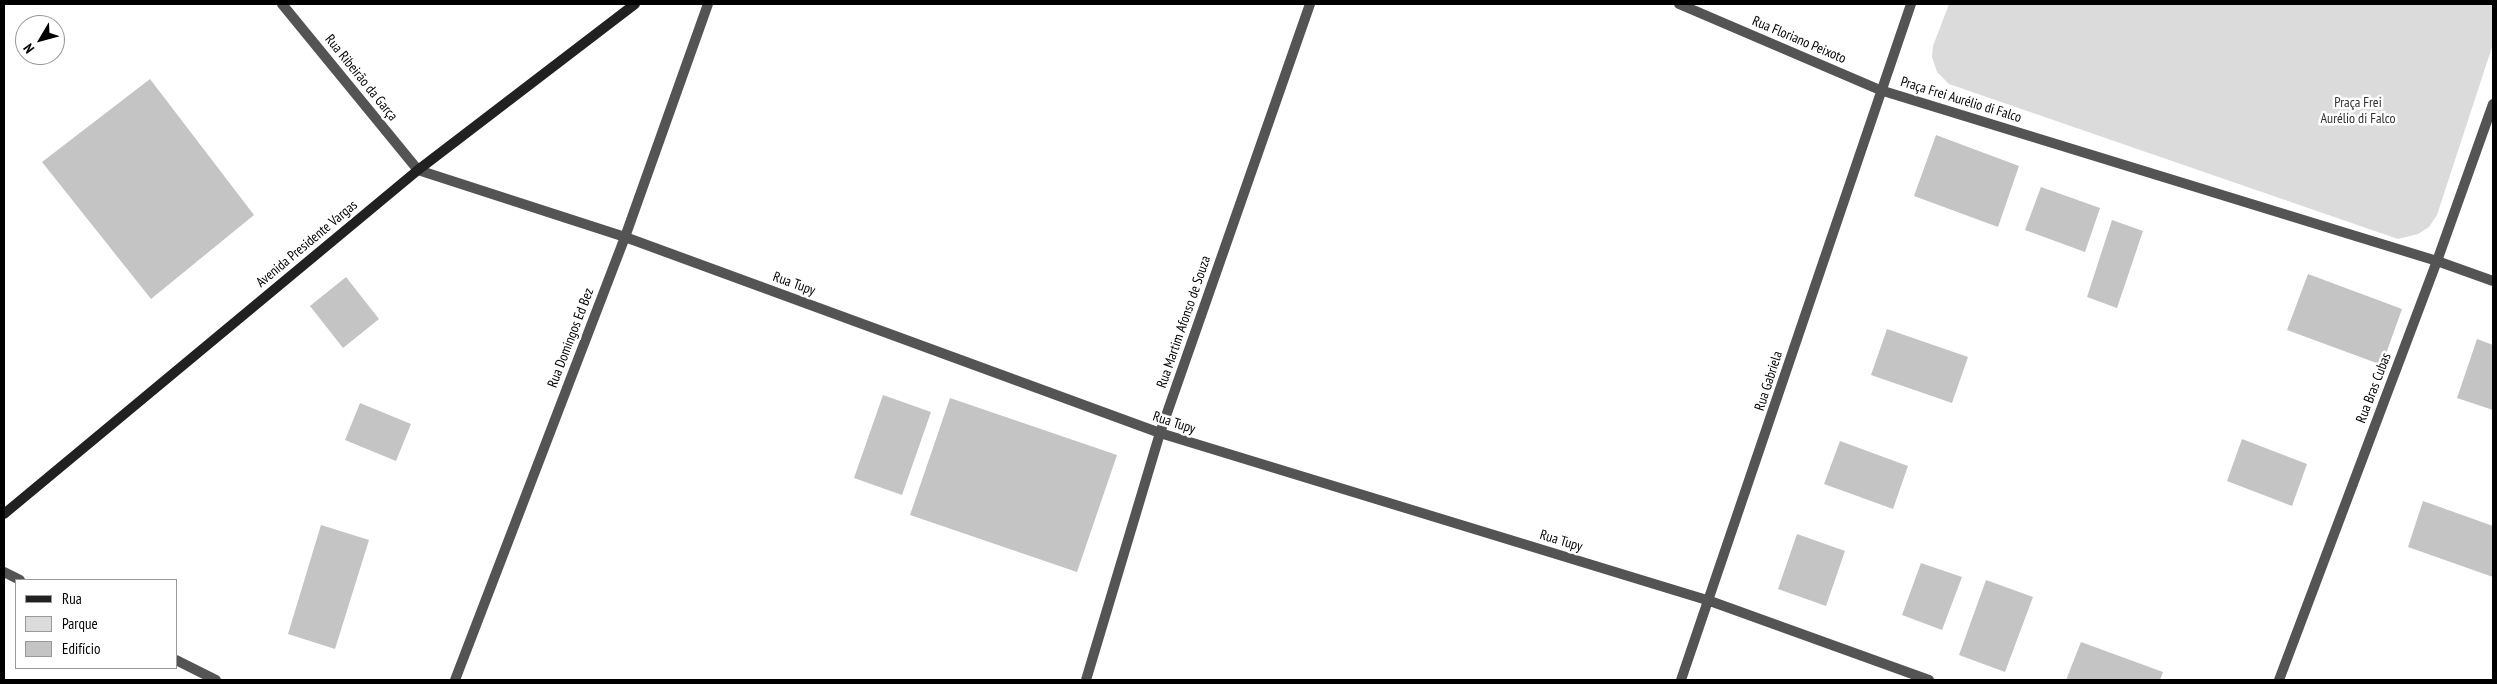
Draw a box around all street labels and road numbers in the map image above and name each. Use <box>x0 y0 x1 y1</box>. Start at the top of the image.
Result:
street label: Rua Floriano Peixoto <box>1750 13 1848 67</box>
street label: Rua Ribeirão da Garça <box>321 32 401 124</box>
street label: Praça Frei Aurélio di Falco <box>1899 74 2023 126</box>
street label: Avenida Presidente Vargas <box>253 197 361 291</box>
street label: Rua Martim Afonso de Souza <box>1153 254 1215 390</box>
street label: Rua Tupy <box>771 269 817 299</box>
street label: Rua Domingos Ed Bez <box>544 286 598 390</box>
street label: Rua Gabriela <box>1752 349 1786 413</box>
street label: Rua Bras Cubas <box>2353 351 2395 425</box>
street label: Rua Tupy <box>1151 408 1197 438</box>
street label: Rua Tupy <box>1538 527 1584 555</box>

